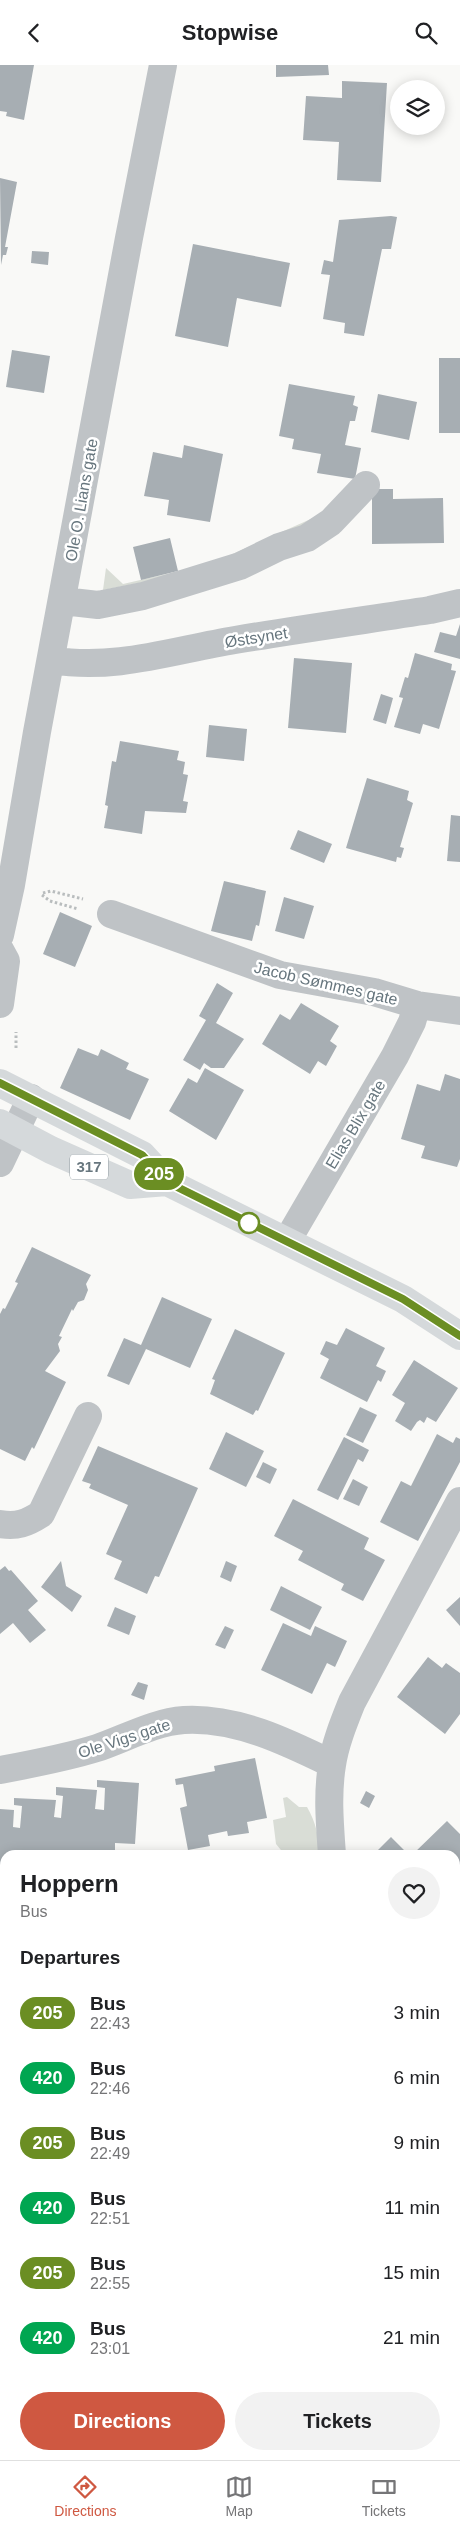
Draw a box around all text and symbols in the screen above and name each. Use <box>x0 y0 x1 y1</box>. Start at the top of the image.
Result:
icon: back <box>20 19 48 47</box>
icon: search <box>412 19 440 47</box>
text: Stopwise <box>182 20 278 45</box>
map controls <box>390 80 445 135</box>
button: layers <box>390 80 445 135</box>
street label: Ole O. Lians gate <box>62 437 101 563</box>
street label: Østsynet <box>224 624 289 651</box>
street label: Jacob Sømmes gate <box>252 959 399 1008</box>
street label: Elias Blix gate <box>322 1077 389 1172</box>
road number: 317 <box>70 1155 108 1179</box>
line badge: 205 <box>130 1158 188 1190</box>
text: 205 <box>144 1164 174 1184</box>
unlabelled marker <box>238 1212 260 1234</box>
street label: Ole Vigs gate <box>76 1716 172 1761</box>
button: heart <box>388 1867 440 1919</box>
text: Hoppern <box>20 1870 119 1897</box>
text: Bus <box>20 1903 48 1920</box>
text: Departures <box>20 1947 120 1968</box>
text: Bus <box>90 1993 126 2014</box>
text: 3 min <box>394 2002 440 2023</box>
text: 205 <box>32 2003 63 2023</box>
text: 22:43 <box>90 2015 130 2032</box>
text: Bus <box>90 2058 126 2079</box>
text: 6 min <box>394 2067 440 2088</box>
text: 420 <box>32 2068 63 2088</box>
text: 22:46 <box>90 2080 130 2097</box>
text: Bus <box>90 2123 126 2144</box>
text: 9 min <box>394 2132 440 2153</box>
text: 205 <box>32 2133 63 2153</box>
text: 22:49 <box>90 2145 130 2162</box>
text: Bus <box>90 2188 126 2209</box>
text: 11 min <box>384 2197 440 2218</box>
text: 420 <box>32 2198 63 2218</box>
text: 22:51 <box>90 2210 130 2227</box>
text: Bus <box>90 2253 126 2274</box>
text: 15 min <box>383 2262 440 2283</box>
text: 205 <box>32 2263 63 2283</box>
text: 22:55 <box>90 2275 130 2292</box>
text: Bus <box>90 2318 126 2339</box>
text: 21 min <box>383 2327 440 2348</box>
text: 420 <box>32 2328 63 2348</box>
text: 23:01 <box>90 2340 130 2357</box>
button: Directions <box>20 2392 225 2450</box>
button: Tickets <box>235 2392 440 2450</box>
tab: Directions <box>54 2473 117 2519</box>
tab: Map <box>225 2473 253 2519</box>
tab: Tickets <box>362 2473 406 2519</box>

